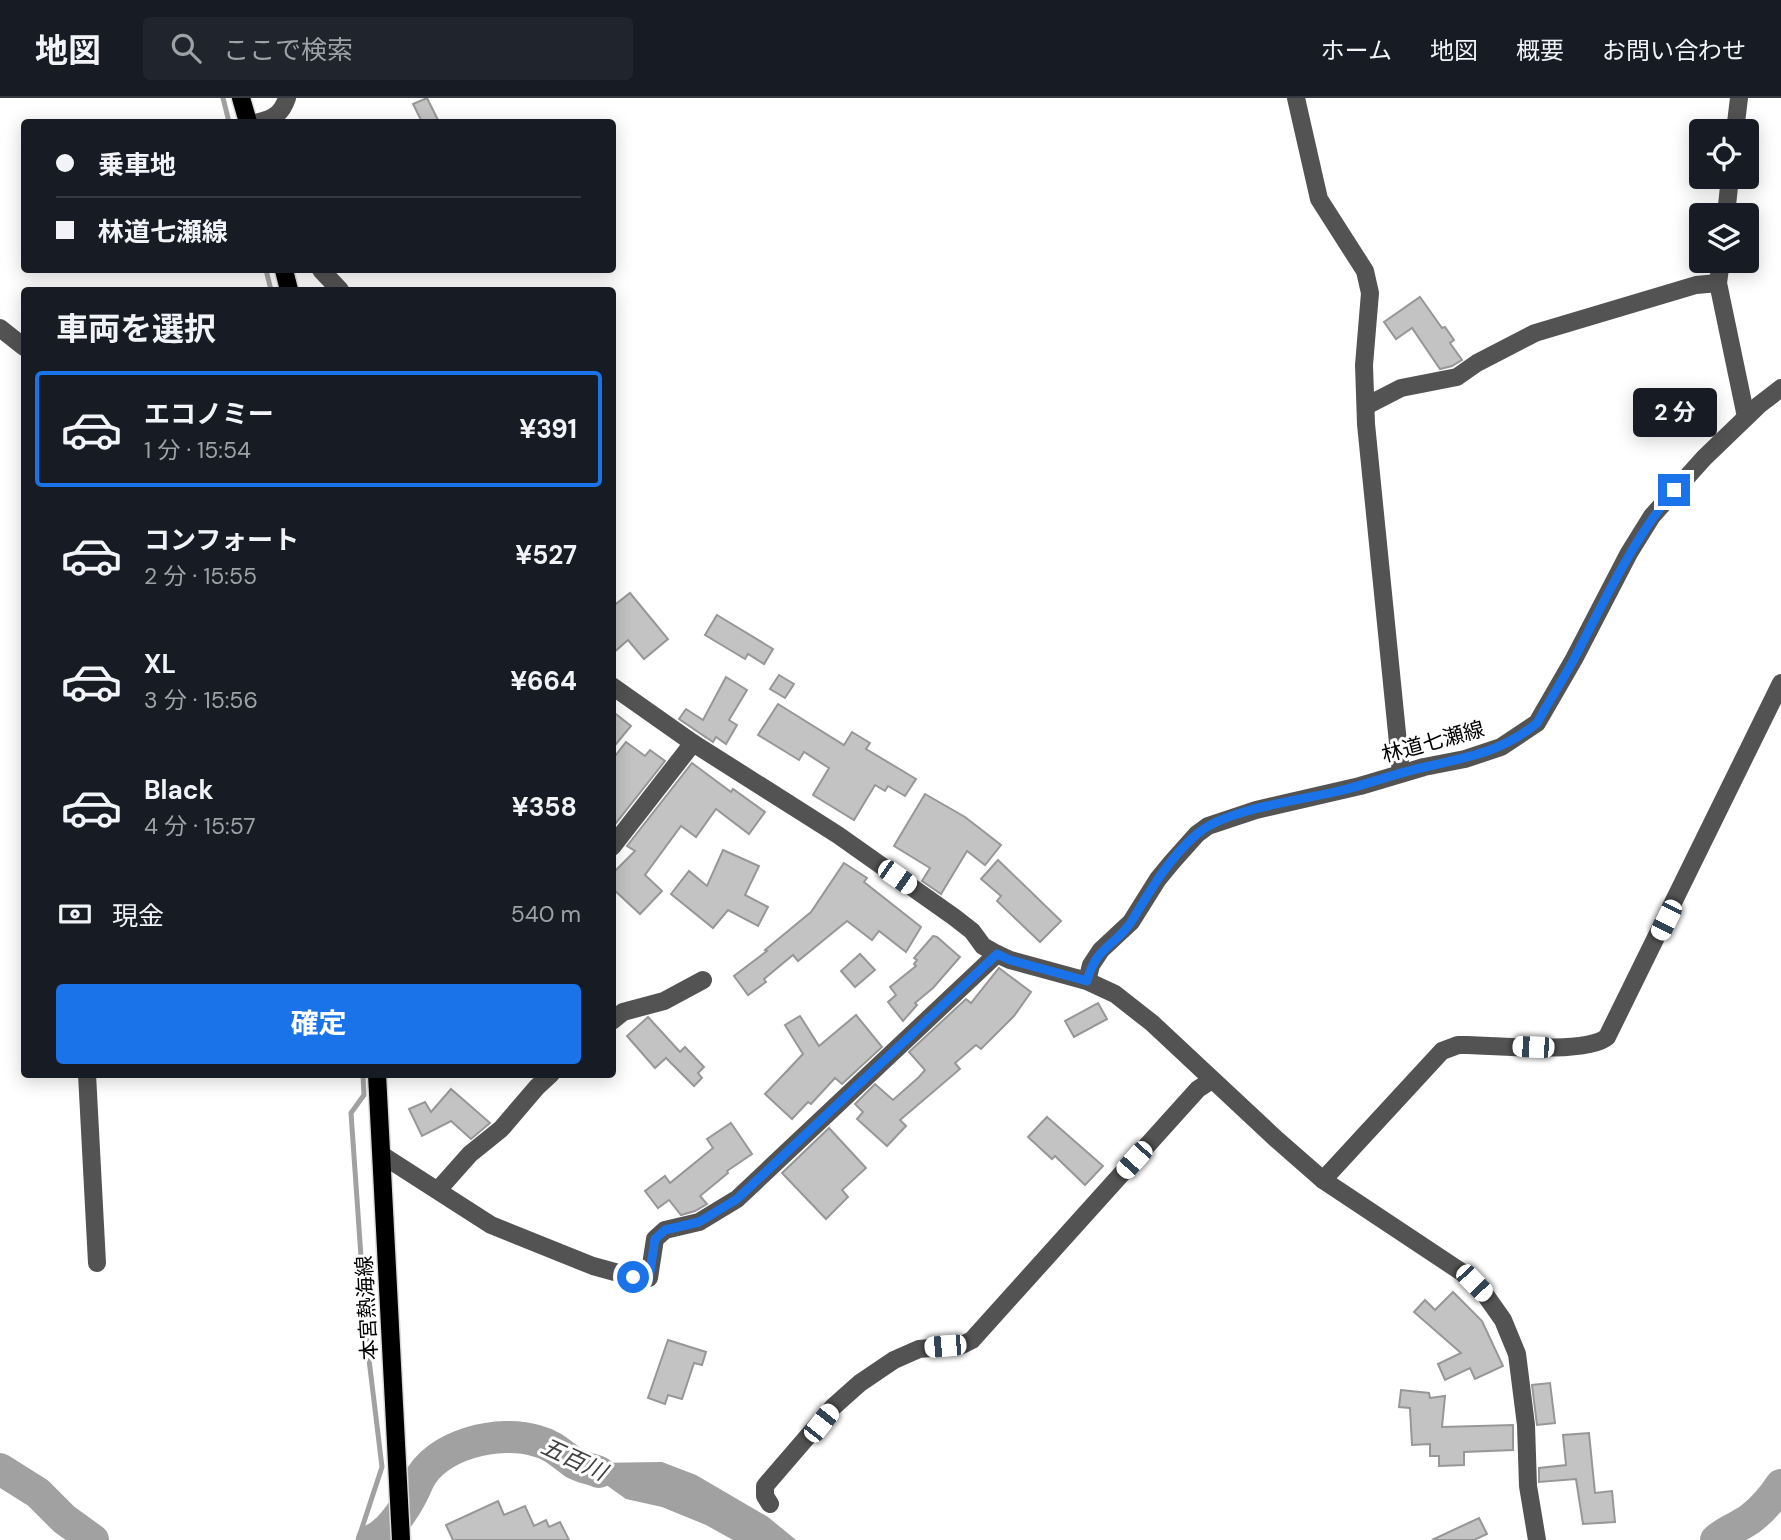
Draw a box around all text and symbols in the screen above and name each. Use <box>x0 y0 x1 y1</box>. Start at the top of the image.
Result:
search box <box>143 17 633 80</box>
text: 地図 <box>35 29 101 72</box>
icon: search <box>167 29 205 67</box>
text: ここで検索 <box>223 33 353 67</box>
text: ホーム <box>1321 35 1392 66</box>
text: 地図 <box>1430 35 1478 66</box>
text: 概要 <box>1516 35 1564 66</box>
text: お問い合わせ <box>1602 35 1746 66</box>
map controls <box>1689 119 1759 273</box>
button: locate <box>1689 119 1759 189</box>
text: 乗車地 <box>98 148 176 182</box>
button: layers <box>1689 203 1759 273</box>
text: 林道七瀬線 <box>98 215 228 249</box>
text: 車両を選択 <box>56 308 216 350</box>
callout: 2 分 <box>1632 388 1716 438</box>
text: エコノミー <box>144 397 274 431</box>
text: 2 分 <box>1654 397 1696 427</box>
icon: car <box>60 398 123 461</box>
text: ¥391 <box>519 412 577 446</box>
text: 1 分 · 15:54 <box>144 435 251 465</box>
route end <box>1658 474 1690 506</box>
text: コンフォート <box>144 523 299 557</box>
icon: car <box>60 524 123 587</box>
text: ¥527 <box>515 538 577 572</box>
text: 2 分 · 15:55 <box>144 561 257 591</box>
text: XL <box>144 647 176 681</box>
icon: car <box>60 650 123 713</box>
text: ¥664 <box>510 664 577 698</box>
text: 3 分 · 15:56 <box>144 685 258 715</box>
street label: 林道七瀬線 <box>1379 715 1487 769</box>
text: Black <box>144 773 214 807</box>
icon: car <box>60 776 123 839</box>
text: ¥358 <box>512 790 577 824</box>
text: 4 分 · 15:57 <box>144 811 256 841</box>
car <box>874 856 921 898</box>
icon: cash <box>56 895 94 933</box>
car <box>1648 897 1685 943</box>
text: 現金 <box>112 899 164 933</box>
text: 540 m <box>511 899 581 929</box>
button: 確定 <box>56 984 581 1064</box>
car <box>1512 1036 1555 1058</box>
car <box>1113 1137 1156 1183</box>
street label: 本宮熱海線 <box>350 1255 384 1361</box>
route start <box>617 1261 649 1293</box>
car <box>1452 1261 1497 1305</box>
car <box>924 1334 967 1358</box>
car <box>800 1400 843 1446</box>
water label: 五百川 <box>536 1431 614 1488</box>

